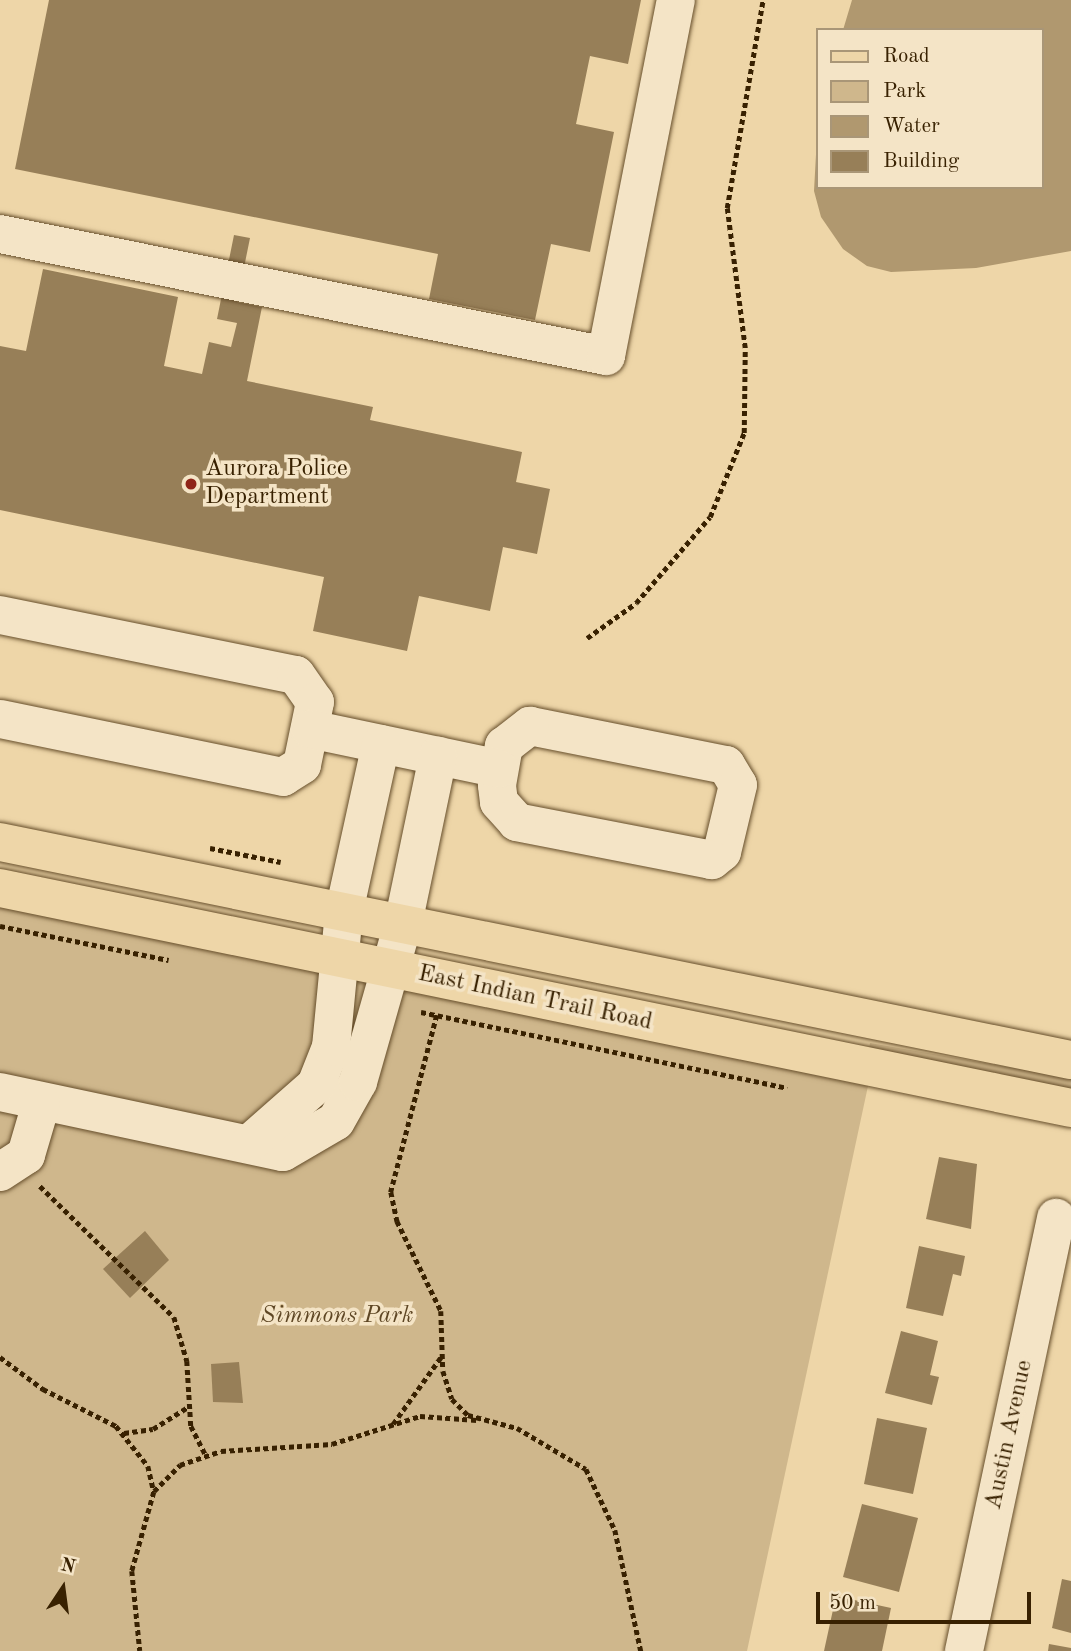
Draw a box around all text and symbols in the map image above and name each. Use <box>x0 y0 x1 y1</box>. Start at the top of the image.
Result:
legend <box>816 28 1043 189</box>
text: Road <box>883 46 930 67</box>
text: Park <box>883 81 926 102</box>
text: Water <box>883 116 940 137</box>
text: Building <box>883 151 959 172</box>
place label: Aurora Police Department <box>205 456 348 512</box>
marker: Aurora Police Department <box>183 476 199 492</box>
street label: East Indian Trail Road <box>415 960 655 1038</box>
park label: Simmons Park <box>261 1303 413 1331</box>
street label: Austin Avenue <box>980 1357 1040 1513</box>
north arrow <box>28 1553 98 1623</box>
text: N <box>59 1556 77 1578</box>
scale bar <box>819 1578 1034 1622</box>
text: 50 m <box>829 1593 876 1614</box>

